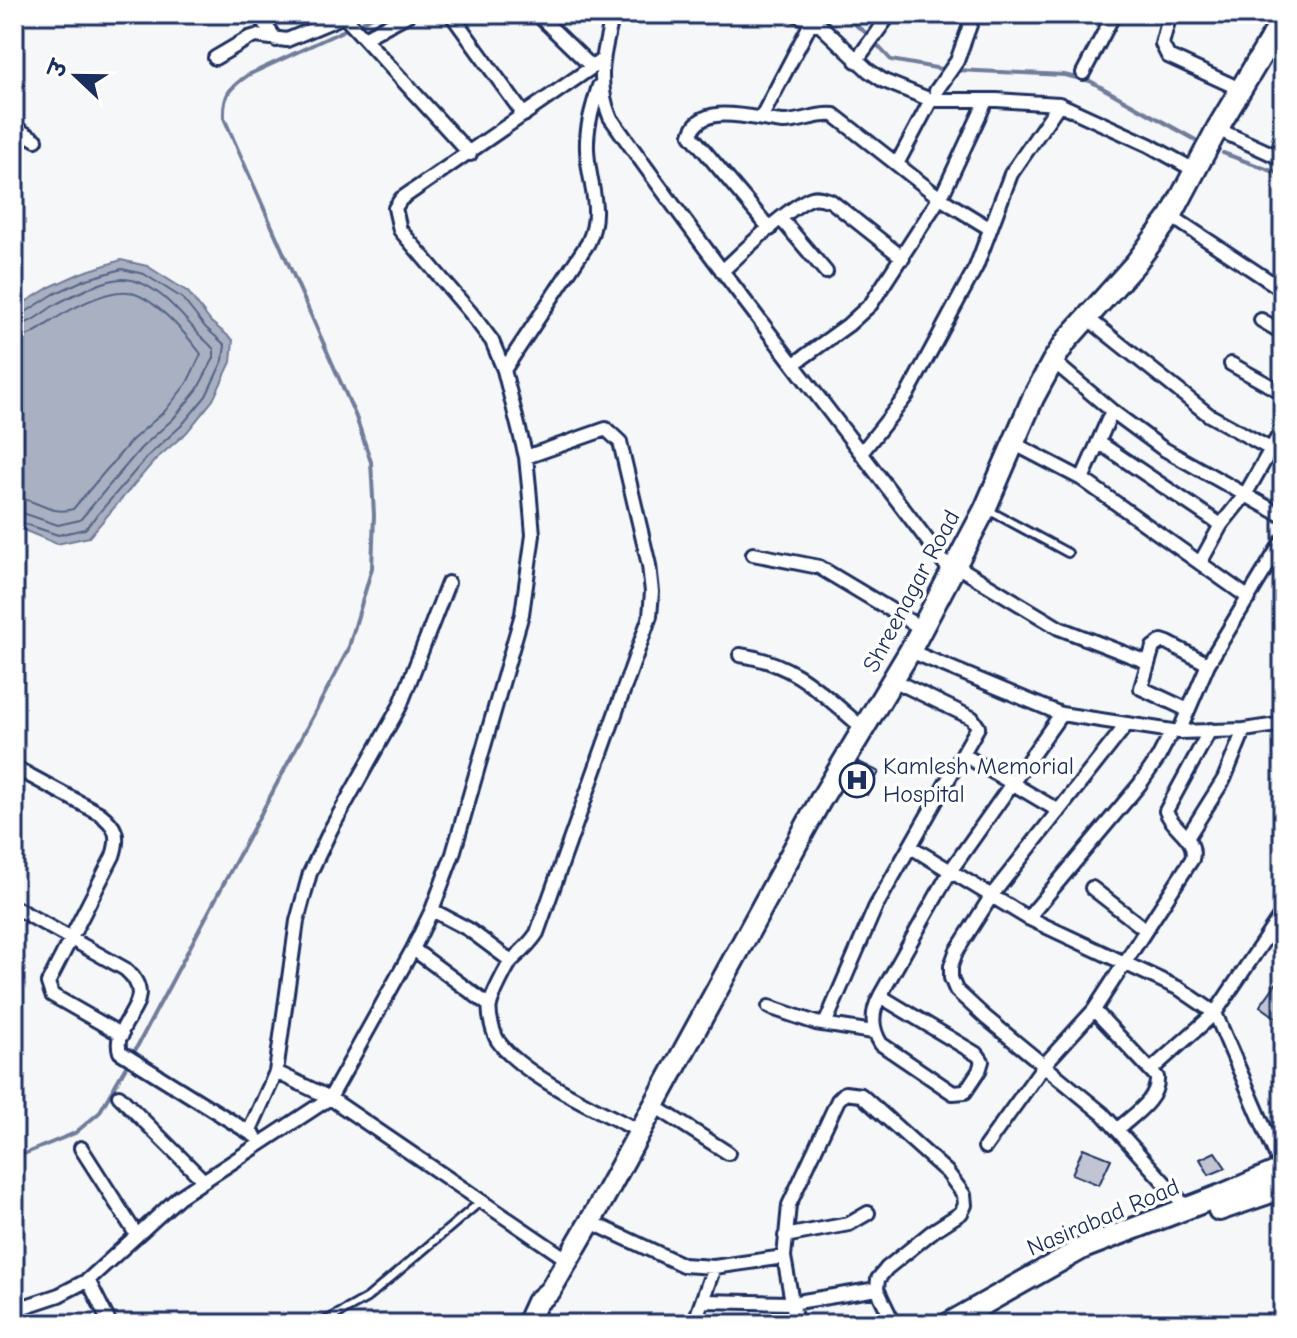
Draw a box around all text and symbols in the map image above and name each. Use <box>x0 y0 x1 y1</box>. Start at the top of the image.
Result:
north arrow <box>36 36 116 116</box>
text: उ <box>43 55 74 82</box>
street label: Shreenagar Road <box>857 505 965 677</box>
place label: Kamlesh Memorial Hospital <box>883 752 1074 808</box>
hospital icon: Kamlesh Memorial Hospital <box>838 761 876 799</box>
street label: Nasirabad Road <box>1023 1172 1183 1262</box>

